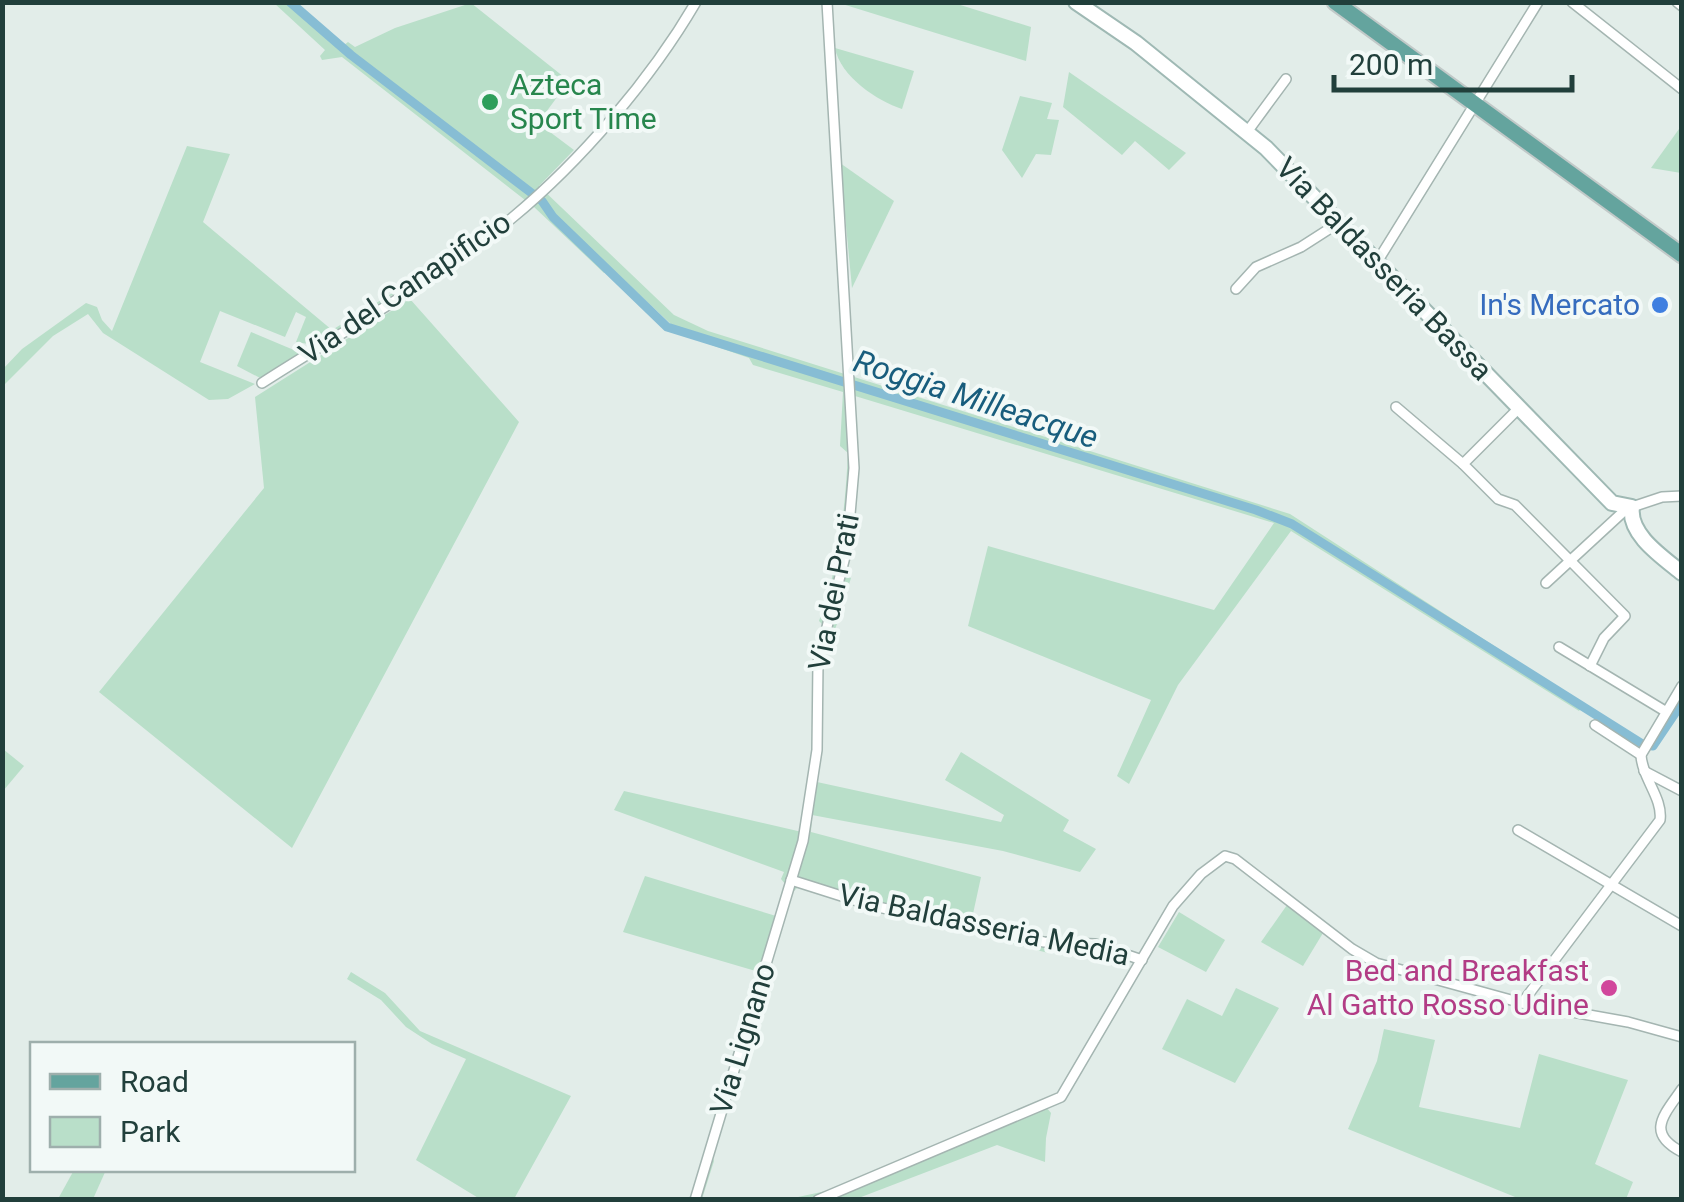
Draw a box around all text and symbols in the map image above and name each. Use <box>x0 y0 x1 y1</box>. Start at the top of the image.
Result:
scale bar <box>1334 30 1572 92</box>
text: 200 m <box>1349 47 1433 82</box>
place label: Azteca Sport Time <box>510 67 657 136</box>
marker: Azteca Sport Time <box>479 91 501 113</box>
street label: Via Baldasseria Bassa <box>1269 150 1500 387</box>
street label: Via del Canapificio <box>292 204 517 371</box>
place label: In's Mercato <box>1479 287 1640 322</box>
marker: In's Mercato <box>1649 294 1671 316</box>
water label: Roggia Milleacque <box>849 342 1103 456</box>
street label: Via dei Prati <box>801 510 866 674</box>
street label: Via Baldasseria Media <box>835 877 1133 972</box>
place label: Bed and Breakfast Al Gatto Rosso Udine <box>1307 953 1589 1022</box>
street label: Via Lignano <box>703 959 782 1119</box>
marker: Bed and Breakfast Al Gatto Rosso Udine <box>1598 977 1620 999</box>
legend <box>30 1042 355 1172</box>
text: Road <box>120 1064 189 1099</box>
text: Park <box>120 1114 181 1149</box>

